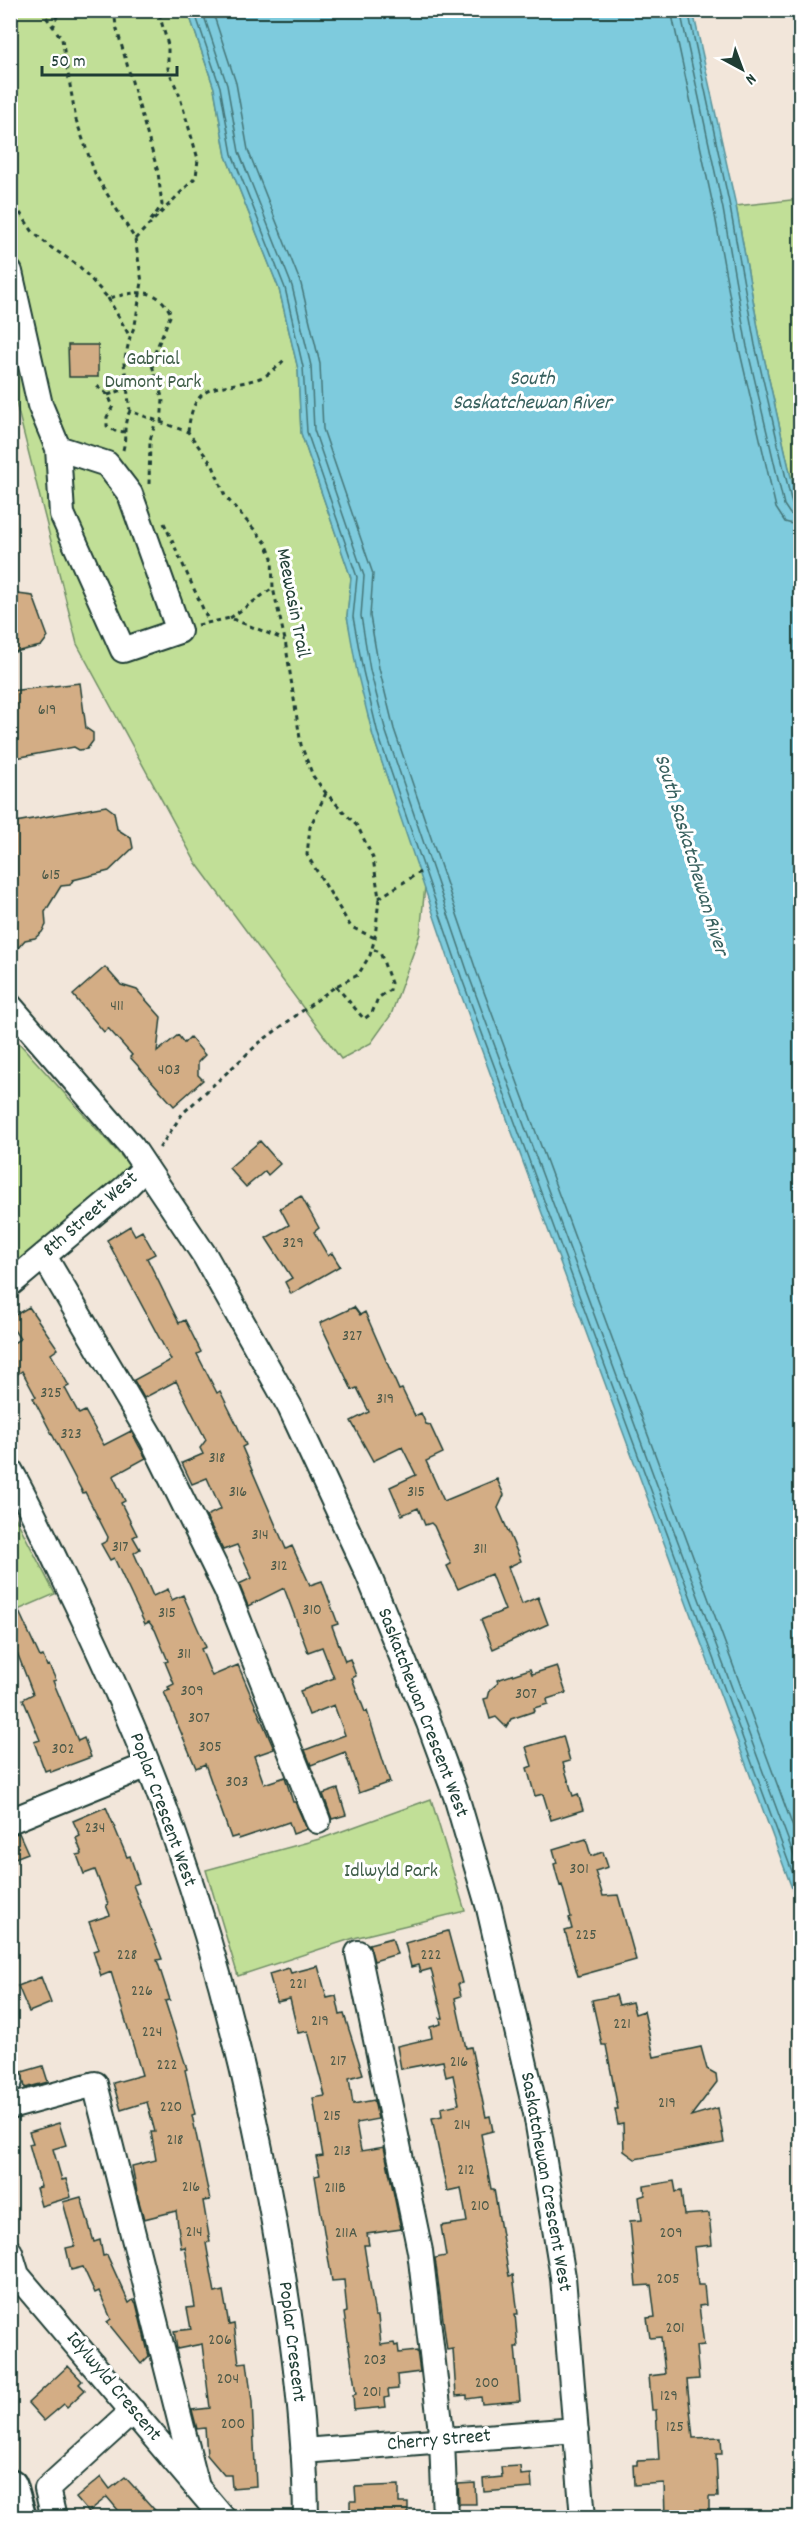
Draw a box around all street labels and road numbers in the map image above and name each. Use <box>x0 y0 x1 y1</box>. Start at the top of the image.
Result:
street label: Meewasin Trail <box>268 546 316 660</box>
street label: 8th Street West <box>37 1166 145 1264</box>
street label: Saskatchewan Crescent West <box>369 1604 475 1822</box>
street label: Poplar Crescent West <box>121 1729 203 1891</box>
street label: Saskatchewan Crescent West <box>512 2070 578 2294</box>
street label: Poplar Crescent <box>270 2280 312 2404</box>
street label: Idylwyld Crescent <box>59 2326 167 2448</box>
street label: Cherry Street <box>386 2423 492 2459</box>

